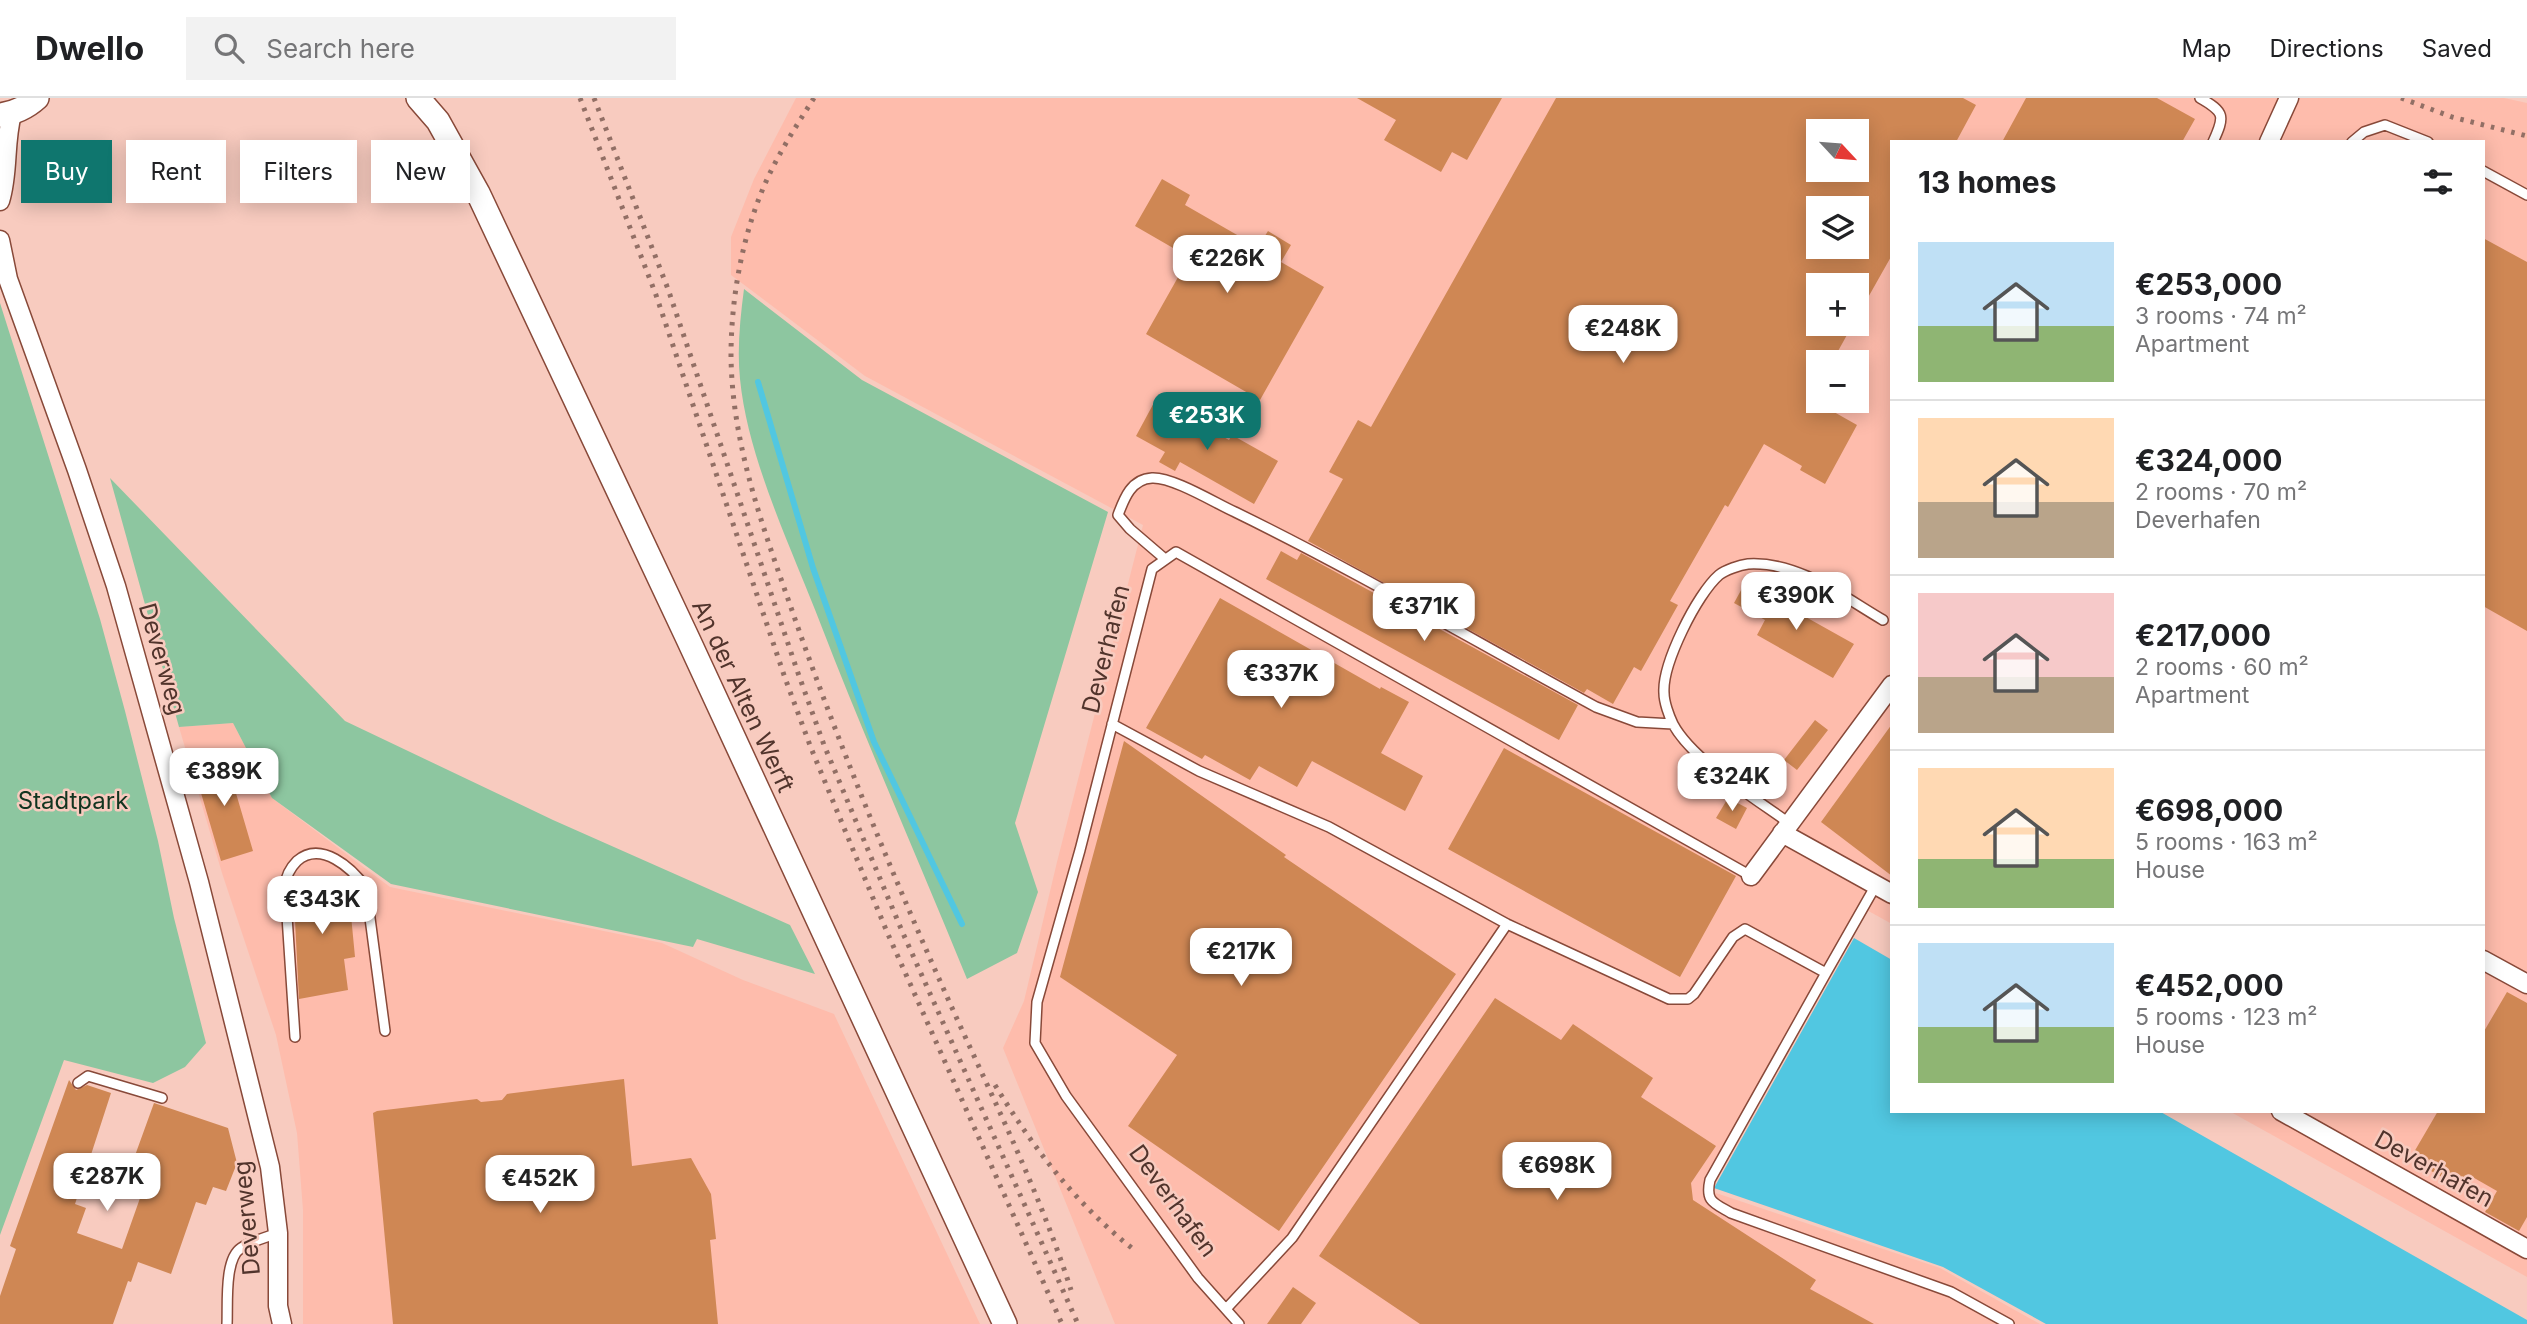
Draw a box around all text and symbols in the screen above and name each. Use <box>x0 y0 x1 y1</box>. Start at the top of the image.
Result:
search box <box>186 17 676 80</box>
text: Dwello <box>35 28 144 68</box>
icon: search <box>210 29 248 67</box>
text: Search here <box>266 33 415 64</box>
text: Map <box>2182 34 2231 63</box>
text: Directions <box>2269 34 2384 63</box>
text: Saved <box>2422 34 2492 63</box>
north arrow <box>1806 119 1869 182</box>
map controls <box>1806 119 1869 413</box>
chip: Buy <box>21 140 112 203</box>
chip: Rent <box>126 140 226 203</box>
chip: Filters <box>240 140 357 203</box>
chip: New <box>371 140 470 203</box>
icon: filters <box>2419 163 2457 201</box>
text: 13 homes <box>1918 164 2057 200</box>
button: layers <box>1806 196 1869 259</box>
pin: €226K <box>1178 236 1276 295</box>
text: €226K <box>1189 244 1265 272</box>
text: €253,000 <box>2135 266 2282 302</box>
icon: home <box>1974 270 2058 354</box>
button: + <box>1806 273 1869 336</box>
text: 3 rooms · 74 m² <box>2135 302 2307 330</box>
pin: €248K <box>1574 306 1672 365</box>
text: €248K <box>1585 314 1661 342</box>
text: Apartment <box>2135 330 2249 358</box>
button: − <box>1806 350 1869 413</box>
pin: €253K <box>1158 392 1256 452</box>
text: €253K <box>1169 401 1245 429</box>
text: €324,000 <box>2135 442 2282 478</box>
icon: home <box>1974 446 2058 530</box>
text: 2 rooms · 70 m² <box>2135 478 2307 506</box>
text: Deverhafen <box>2135 506 2261 534</box>
pin: €390K <box>1747 573 1845 632</box>
text: €390K <box>1757 581 1835 609</box>
street label: Deverhafen <box>1076 582 1135 716</box>
pin: €371K <box>1375 584 1473 643</box>
text: €371K <box>1389 592 1459 620</box>
street label: An der Alten Werft <box>686 595 801 797</box>
street label: Deverweg <box>133 600 192 718</box>
text: €217,000 <box>2135 617 2271 653</box>
icon: home <box>1974 621 2058 705</box>
pin: €337K <box>1232 650 1330 710</box>
text: 2 rooms · 60 m² <box>2135 653 2309 681</box>
text: €337K <box>1243 659 1319 687</box>
text: Apartment <box>2135 681 2249 709</box>
pin: €389K <box>175 748 273 808</box>
pin: €324K <box>1683 754 1781 813</box>
text: €389K <box>185 757 263 785</box>
text: €324K <box>1694 762 1770 790</box>
park label: Stadtpark <box>18 786 128 815</box>
text: €698,000 <box>2135 792 2283 828</box>
icon: home <box>1974 796 2058 880</box>
text: 5 rooms · 163 m² <box>2135 828 2318 856</box>
text: House <box>2135 856 2205 884</box>
pin: €343K <box>273 876 371 936</box>
text: €343K <box>283 885 361 913</box>
pin: €217K <box>1192 928 1290 988</box>
text: €217K <box>1206 937 1276 965</box>
text: €452,000 <box>2135 967 2284 1003</box>
icon: home <box>1974 971 2058 1055</box>
text: 5 rooms · 123 m² <box>2135 1003 2318 1031</box>
text: House <box>2135 1031 2205 1059</box>
street label: Deverhafen <box>2370 1124 2499 1213</box>
street label: Deverhafen <box>1123 1139 1224 1262</box>
pin: €698K <box>1508 1142 1606 1202</box>
text: €698K <box>1518 1151 1596 1179</box>
pin: €287K <box>58 1154 156 1213</box>
pin: €452K <box>491 1156 589 1215</box>
street label: Deverweg <box>227 1159 266 1277</box>
text: €287K <box>69 1162 145 1190</box>
text: €452K <box>501 1164 579 1192</box>

